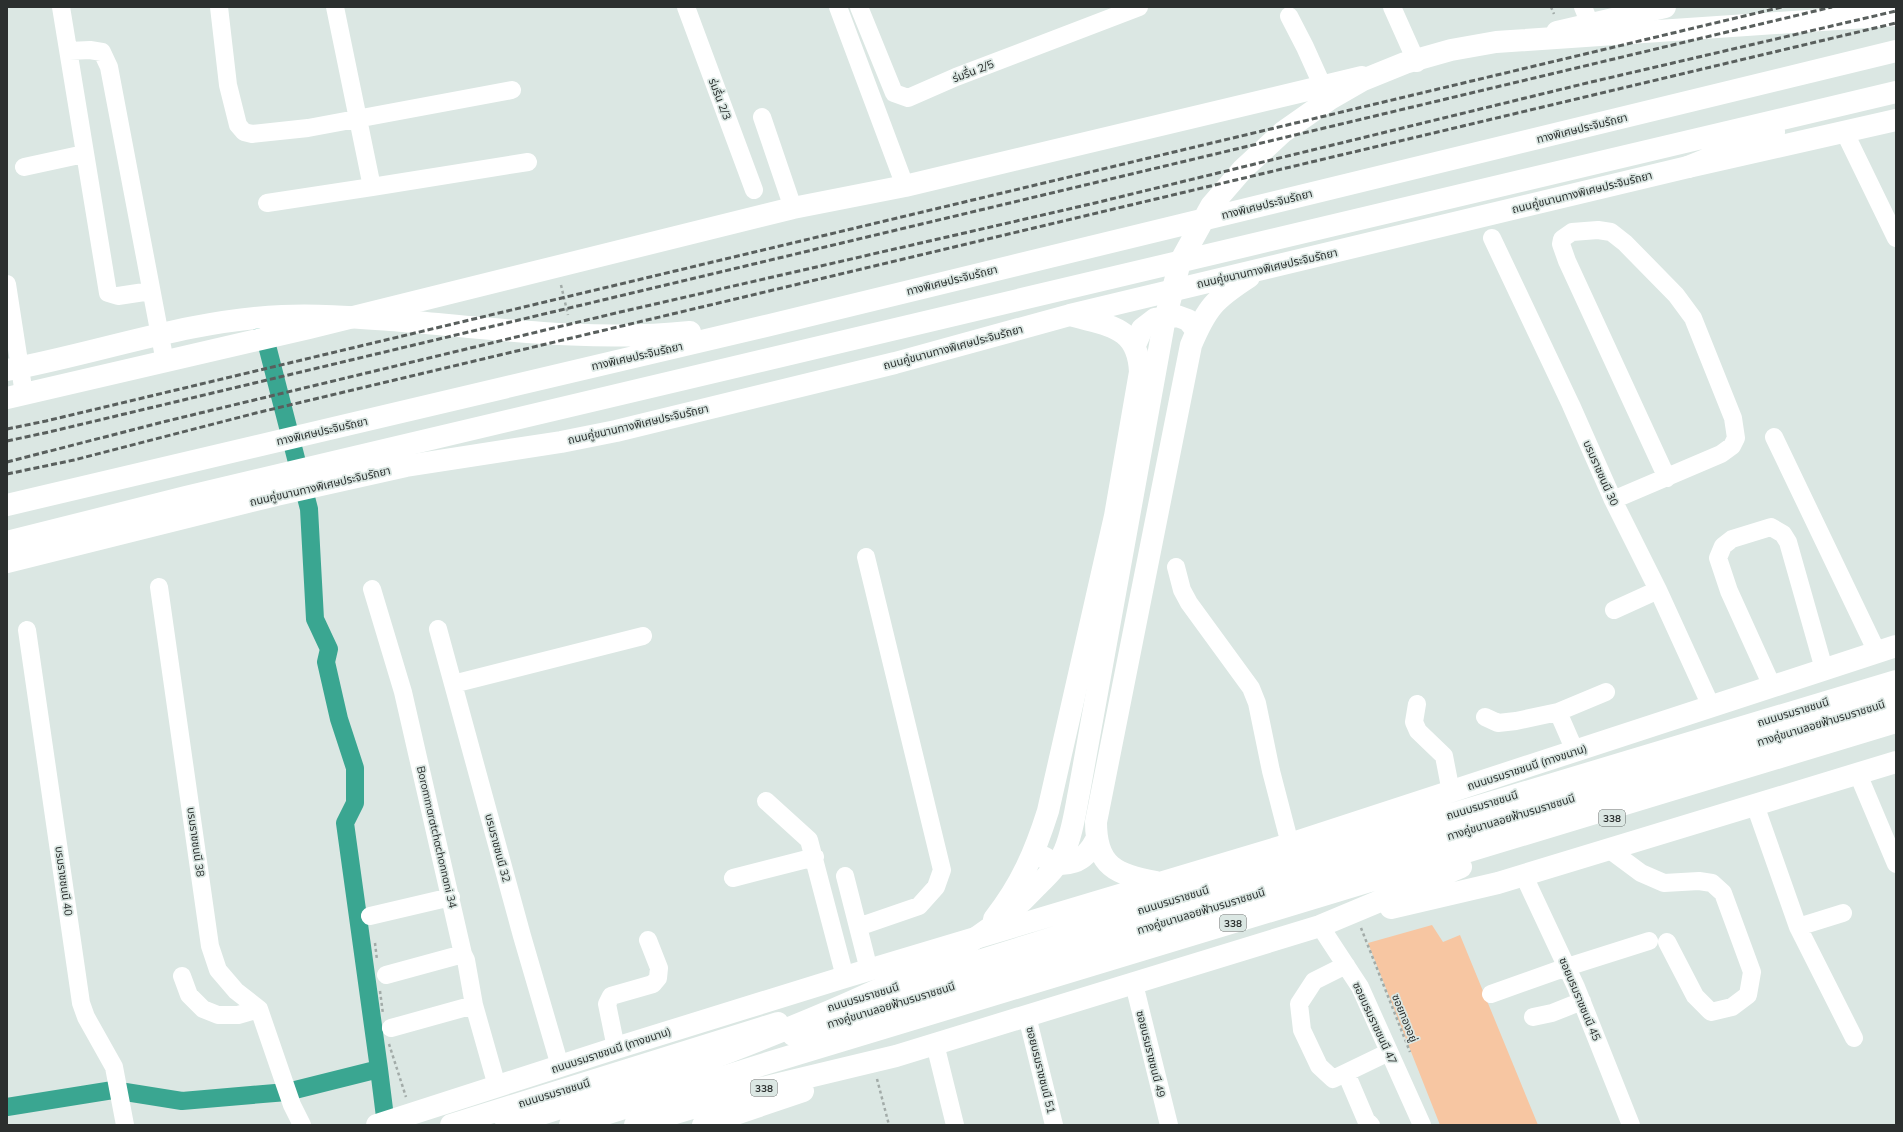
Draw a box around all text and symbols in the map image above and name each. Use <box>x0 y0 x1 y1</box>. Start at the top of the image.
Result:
street label: ร่มรื่น 2/5 <box>950 56 996 85</box>
street label: ร่มรื่น 2/3 <box>706 76 735 122</box>
street label: ทางพิเศษประจิมรัถยา <box>1535 110 1629 146</box>
street label: ถนนคู่ขนานทางพิเศษประจิมรัถยา <box>1510 168 1654 216</box>
street label: ทางพิเศษประจิมรัถยา <box>1220 186 1314 222</box>
street label: ถนนคู่ขนานทางพิเศษประจิมรัถยา <box>1195 245 1339 291</box>
street label: ทางพิเศษประจิมรัถยา <box>905 262 999 298</box>
street label: ถนนคู่ขนานทางพิเศษประจิมรัถยา <box>882 322 1024 372</box>
street label: ทางพิเศษประจิมรัถยา <box>590 339 684 373</box>
street label: ถนนคู่ขนานทางพิเศษประจิมรัถยา <box>566 401 710 447</box>
street label: ทางพิเศษประจิมรัถยา <box>275 414 369 448</box>
street label: บรมราชชนนี 30 <box>1580 438 1622 508</box>
street label: ถนนคู่ขนานทางพิเศษประจิมรัถยา <box>248 463 392 509</box>
street label: ถนนบรมราชชนนี <box>1755 694 1831 730</box>
street label: ทางคู่ขนานลอยฟ้าบรมราชชนนี <box>1755 697 1887 749</box>
street label: ถนนบรมราชชนนี (ทางขนาน) <box>1465 741 1589 793</box>
street label: Borommaratchachonnani 34 <box>414 765 460 910</box>
street label: ถนนบรมราชชนนี <box>1444 787 1520 823</box>
street label: ทางคู่ขนานลอยฟ้าบรมราชชนนี <box>1445 791 1577 843</box>
street label: บรมราชชนนี 38 <box>184 806 208 878</box>
road number: 338 <box>1599 810 1625 826</box>
street label: บรมราชชนนี 32 <box>482 812 514 884</box>
street label: บรมราชชนนี 40 <box>52 845 76 917</box>
street label: ถนนบรมราชชนนี <box>1135 882 1211 918</box>
street label: ทางคู่ขนานลอยฟ้าบรมราชชนนี <box>1135 885 1267 937</box>
road number: 338 <box>1220 915 1246 931</box>
street label: ซอยบรมราชชนนี 45 <box>1556 955 1604 1043</box>
street label: ถนนบรมราชชนนี <box>825 979 901 1015</box>
street label: ทางคู่ขนานลอยฟ้าบรมราชชนนี <box>825 979 957 1031</box>
street label: ซอยบรมราชชนนี 47 <box>1350 980 1400 1066</box>
street label: ซอยทองอยู่ <box>1389 992 1421 1044</box>
street label: ซอยบรมราชชนนี 49 <box>1133 1009 1169 1099</box>
street label: ถนนบรมราชชนนี (ทางขนาน) <box>549 1024 673 1076</box>
street label: ซอยบรมราชชนนี 51 <box>1023 1025 1059 1115</box>
street label: ถนนบรมราชชนนี <box>516 1075 592 1111</box>
road number: 338 <box>751 1080 777 1096</box>

